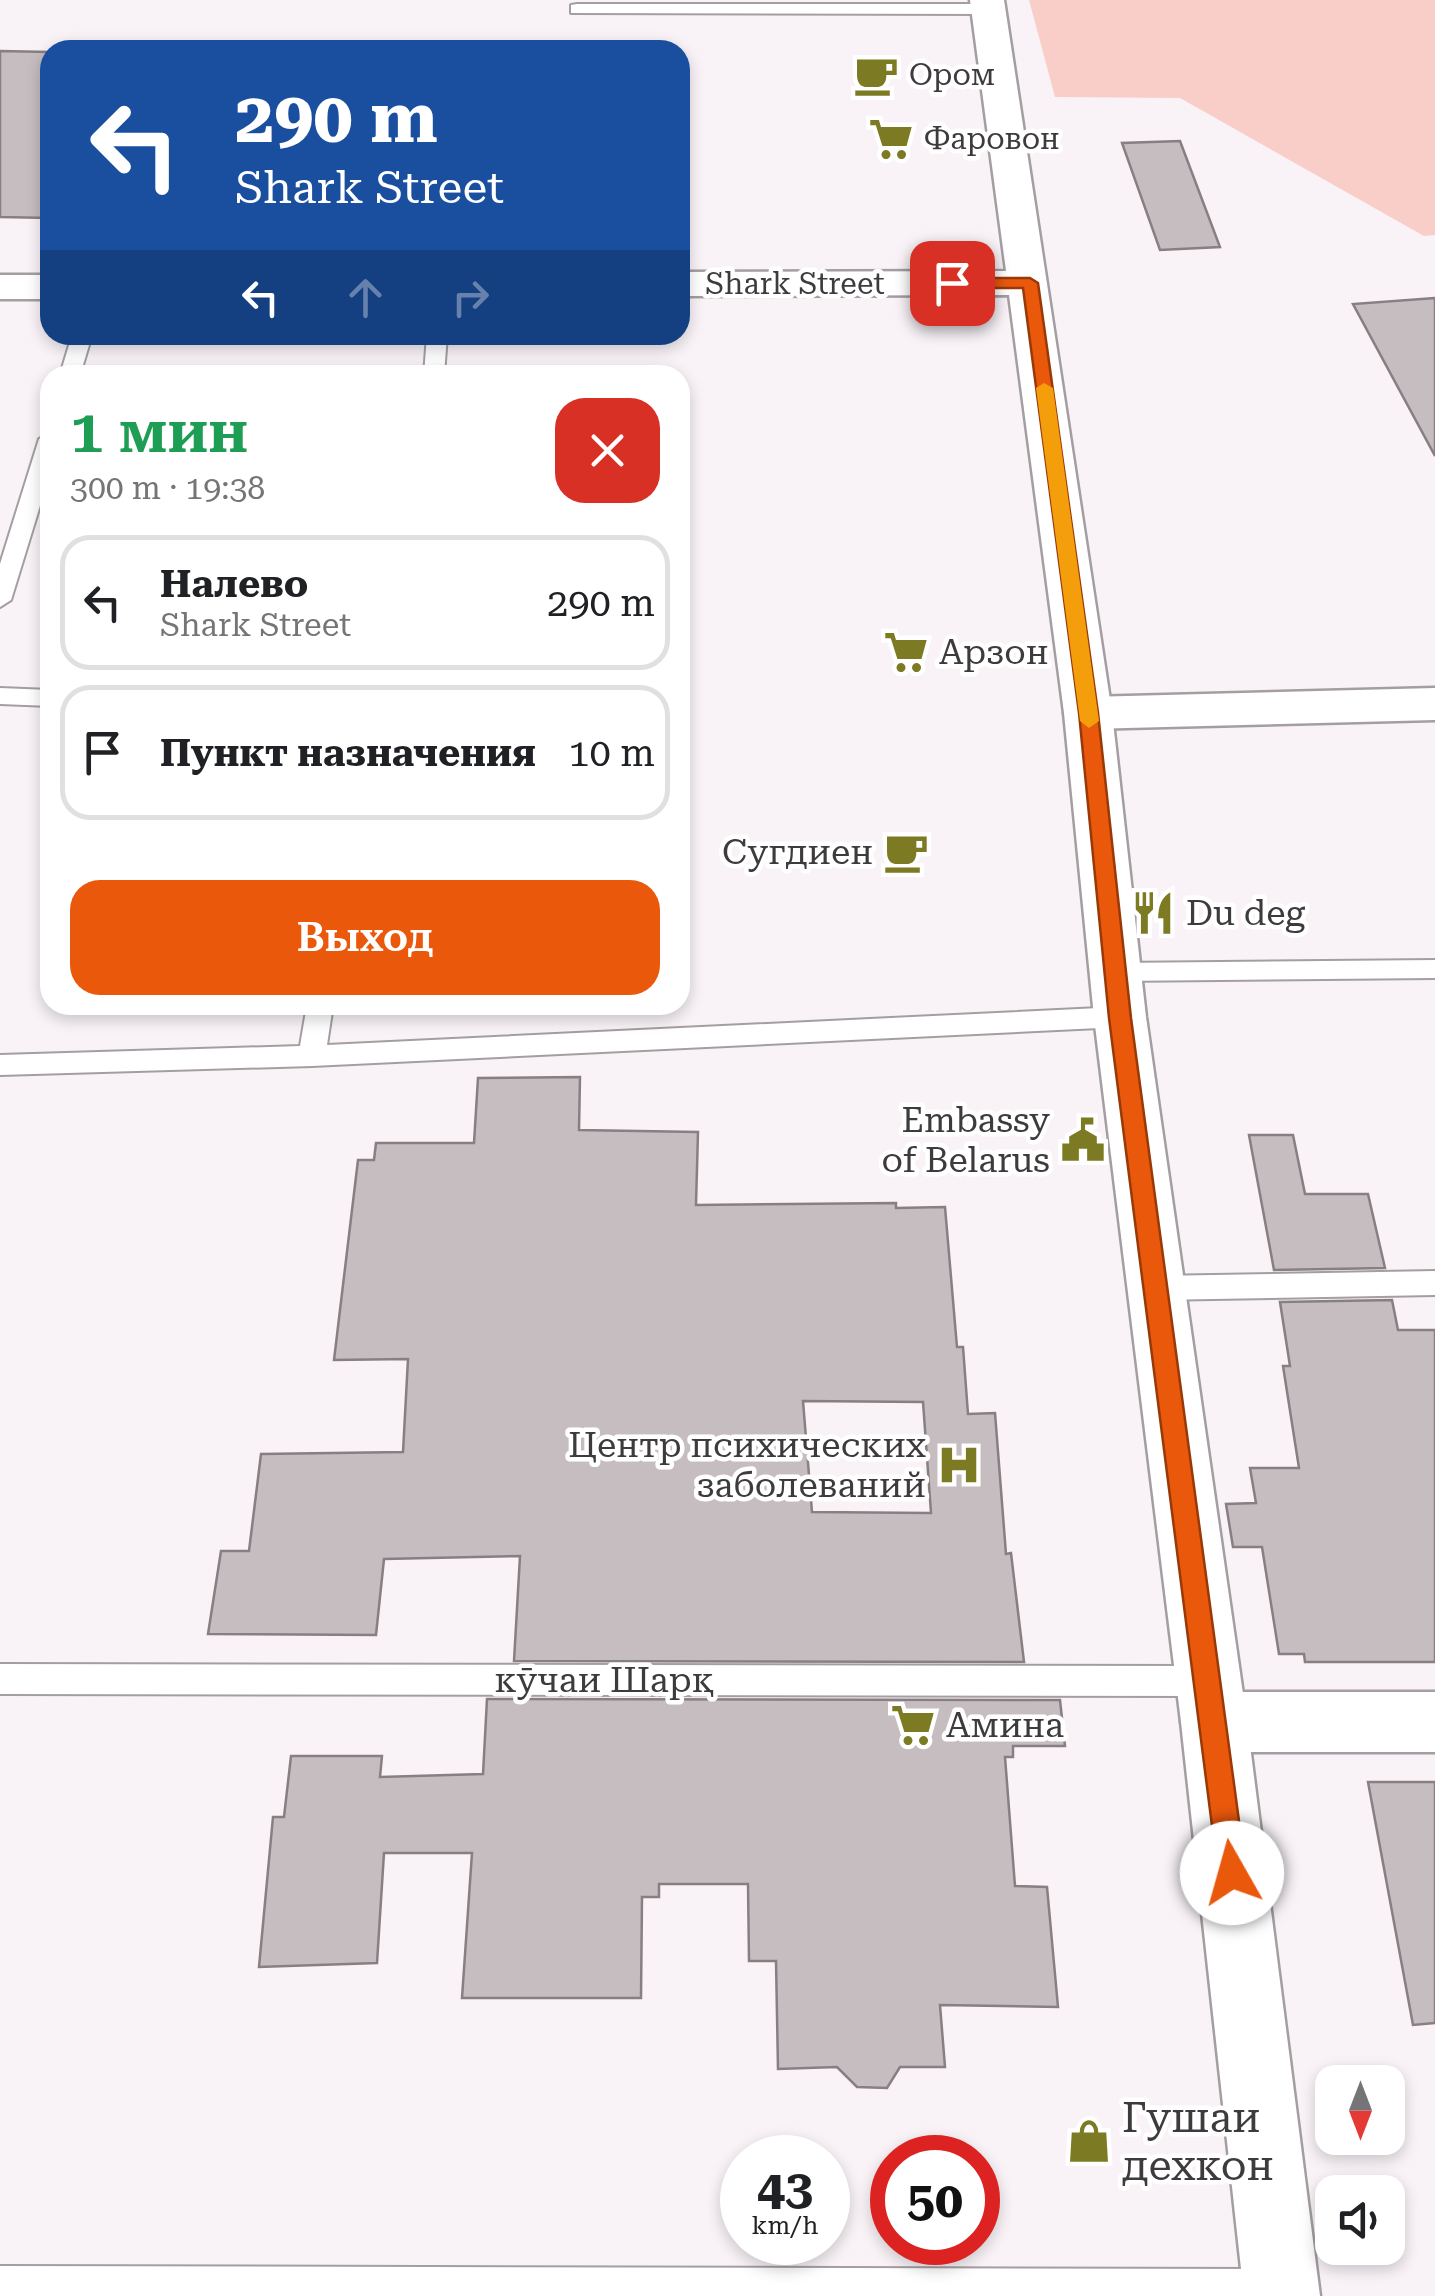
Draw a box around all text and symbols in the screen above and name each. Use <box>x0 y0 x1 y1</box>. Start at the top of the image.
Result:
cafe icon: Ором <box>852 51 900 99</box>
place label: Ором <box>909 57 995 92</box>
text: 290 m <box>235 77 438 159</box>
icon: left <box>70 80 200 210</box>
supermarket icon: Фаровон <box>867 115 915 163</box>
place label: Фаровон <box>924 121 1060 156</box>
text: Shark Street <box>235 161 504 214</box>
pin <box>910 241 995 326</box>
icon: arrive <box>925 256 980 311</box>
street label: Shark Street <box>705 266 885 301</box>
icon: left <box>233 270 288 325</box>
icon: ahead <box>338 270 393 325</box>
icon: right <box>443 270 498 325</box>
text: 1 мин <box>70 396 248 467</box>
button: close <box>555 398 660 503</box>
text: 300 m · 19:38 <box>70 469 265 507</box>
text: Налево <box>160 562 308 606</box>
icon: left <box>75 575 130 630</box>
text: 290 m <box>547 581 655 625</box>
text: Shark Street <box>160 606 351 644</box>
supermarket icon: Арзон <box>882 628 930 676</box>
place label: Арзон <box>939 632 1048 673</box>
icon: arrive <box>75 725 130 780</box>
text: Пункт назначения <box>160 731 536 775</box>
text: 10 m <box>568 731 655 775</box>
cafe icon: Сугдиен <box>882 828 930 876</box>
place label: Сугдиен <box>722 832 873 873</box>
button: Выход <box>70 880 660 995</box>
restaurant icon: Du deg <box>1129 889 1177 937</box>
place label: Du deg <box>1186 893 1305 934</box>
place label: Embassy of Belarus <box>881 1100 1050 1181</box>
public building icon: Embassy of Belarus <box>1059 1116 1107 1164</box>
place label: Центр психических заболеваний <box>568 1425 926 1506</box>
hospital icon: Центр психических заболеваний <box>935 1441 983 1489</box>
street label: кӯчаи Шарқ <box>495 1660 714 1701</box>
supermarket icon: Амина <box>889 1701 937 1749</box>
place label: Амина <box>946 1705 1064 1746</box>
position arrow <box>1180 1821 1284 1925</box>
north arrow <box>1315 2065 1405 2155</box>
map controls <box>1315 2065 1405 2265</box>
place label: Гушаи дехкон <box>1122 2093 1274 2190</box>
shop icon: Гушаи дехкон <box>1065 2117 1113 2165</box>
speed limit sign: 50 <box>870 2135 1000 2265</box>
text: 43 <box>757 2159 813 2217</box>
button: sound <box>1315 2175 1405 2265</box>
text: km/h <box>752 2211 818 2240</box>

